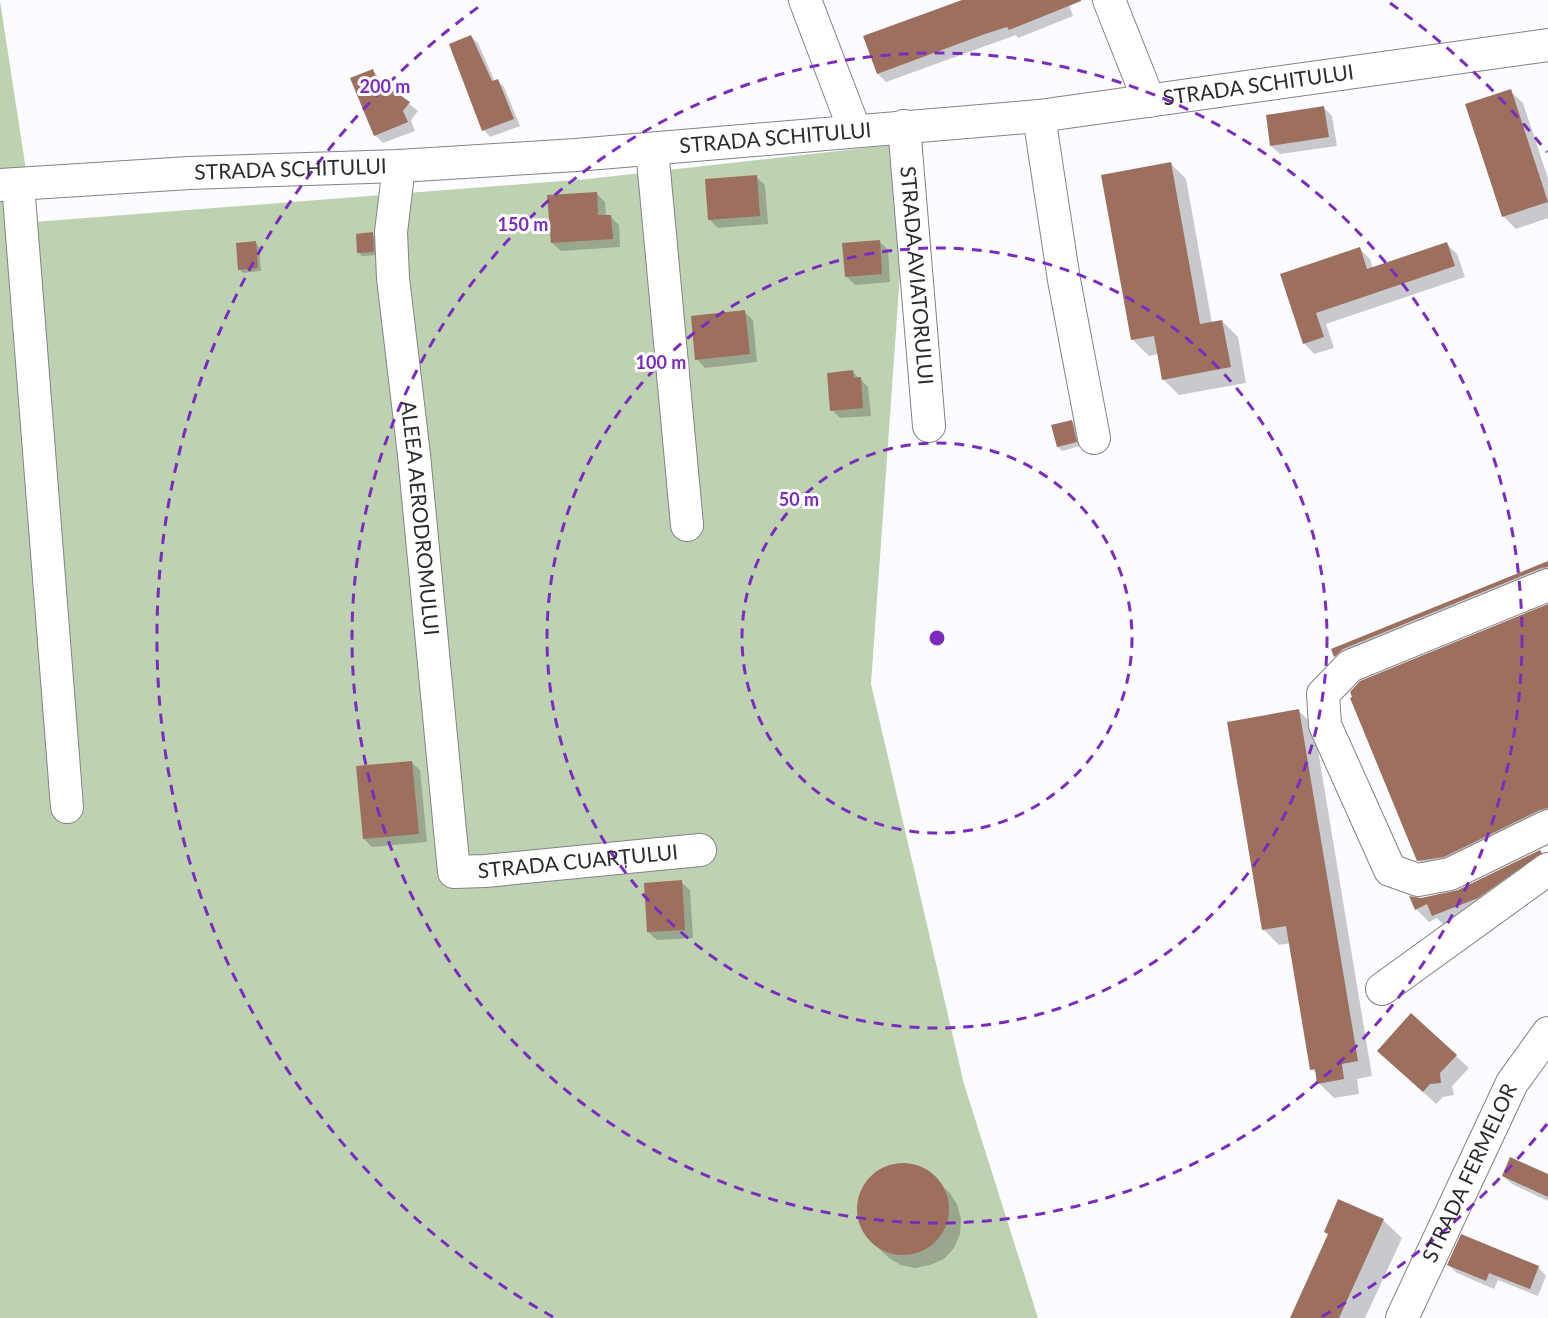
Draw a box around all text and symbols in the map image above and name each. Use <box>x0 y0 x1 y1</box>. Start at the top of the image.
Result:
street label: STRADA SCHITULUI <box>1161 58 1355 110</box>
text: 200 m <box>360 75 410 97</box>
street label: STRADA SCHITULUI <box>678 116 872 157</box>
street label: STRADA SCHITULUI <box>194 152 387 184</box>
street label: STRADA AVIATORULUI <box>896 165 940 386</box>
text: 150 m <box>498 213 548 235</box>
text: 100 m <box>636 351 686 373</box>
street label: ALEEA AERODROMULUI <box>397 399 445 636</box>
text: 50 m <box>779 488 819 510</box>
centre of rings <box>927 628 947 648</box>
street label: STRADA CUARȚULUI <box>477 838 679 882</box>
street label: STRADA FERMELOR <box>1416 1078 1521 1266</box>

